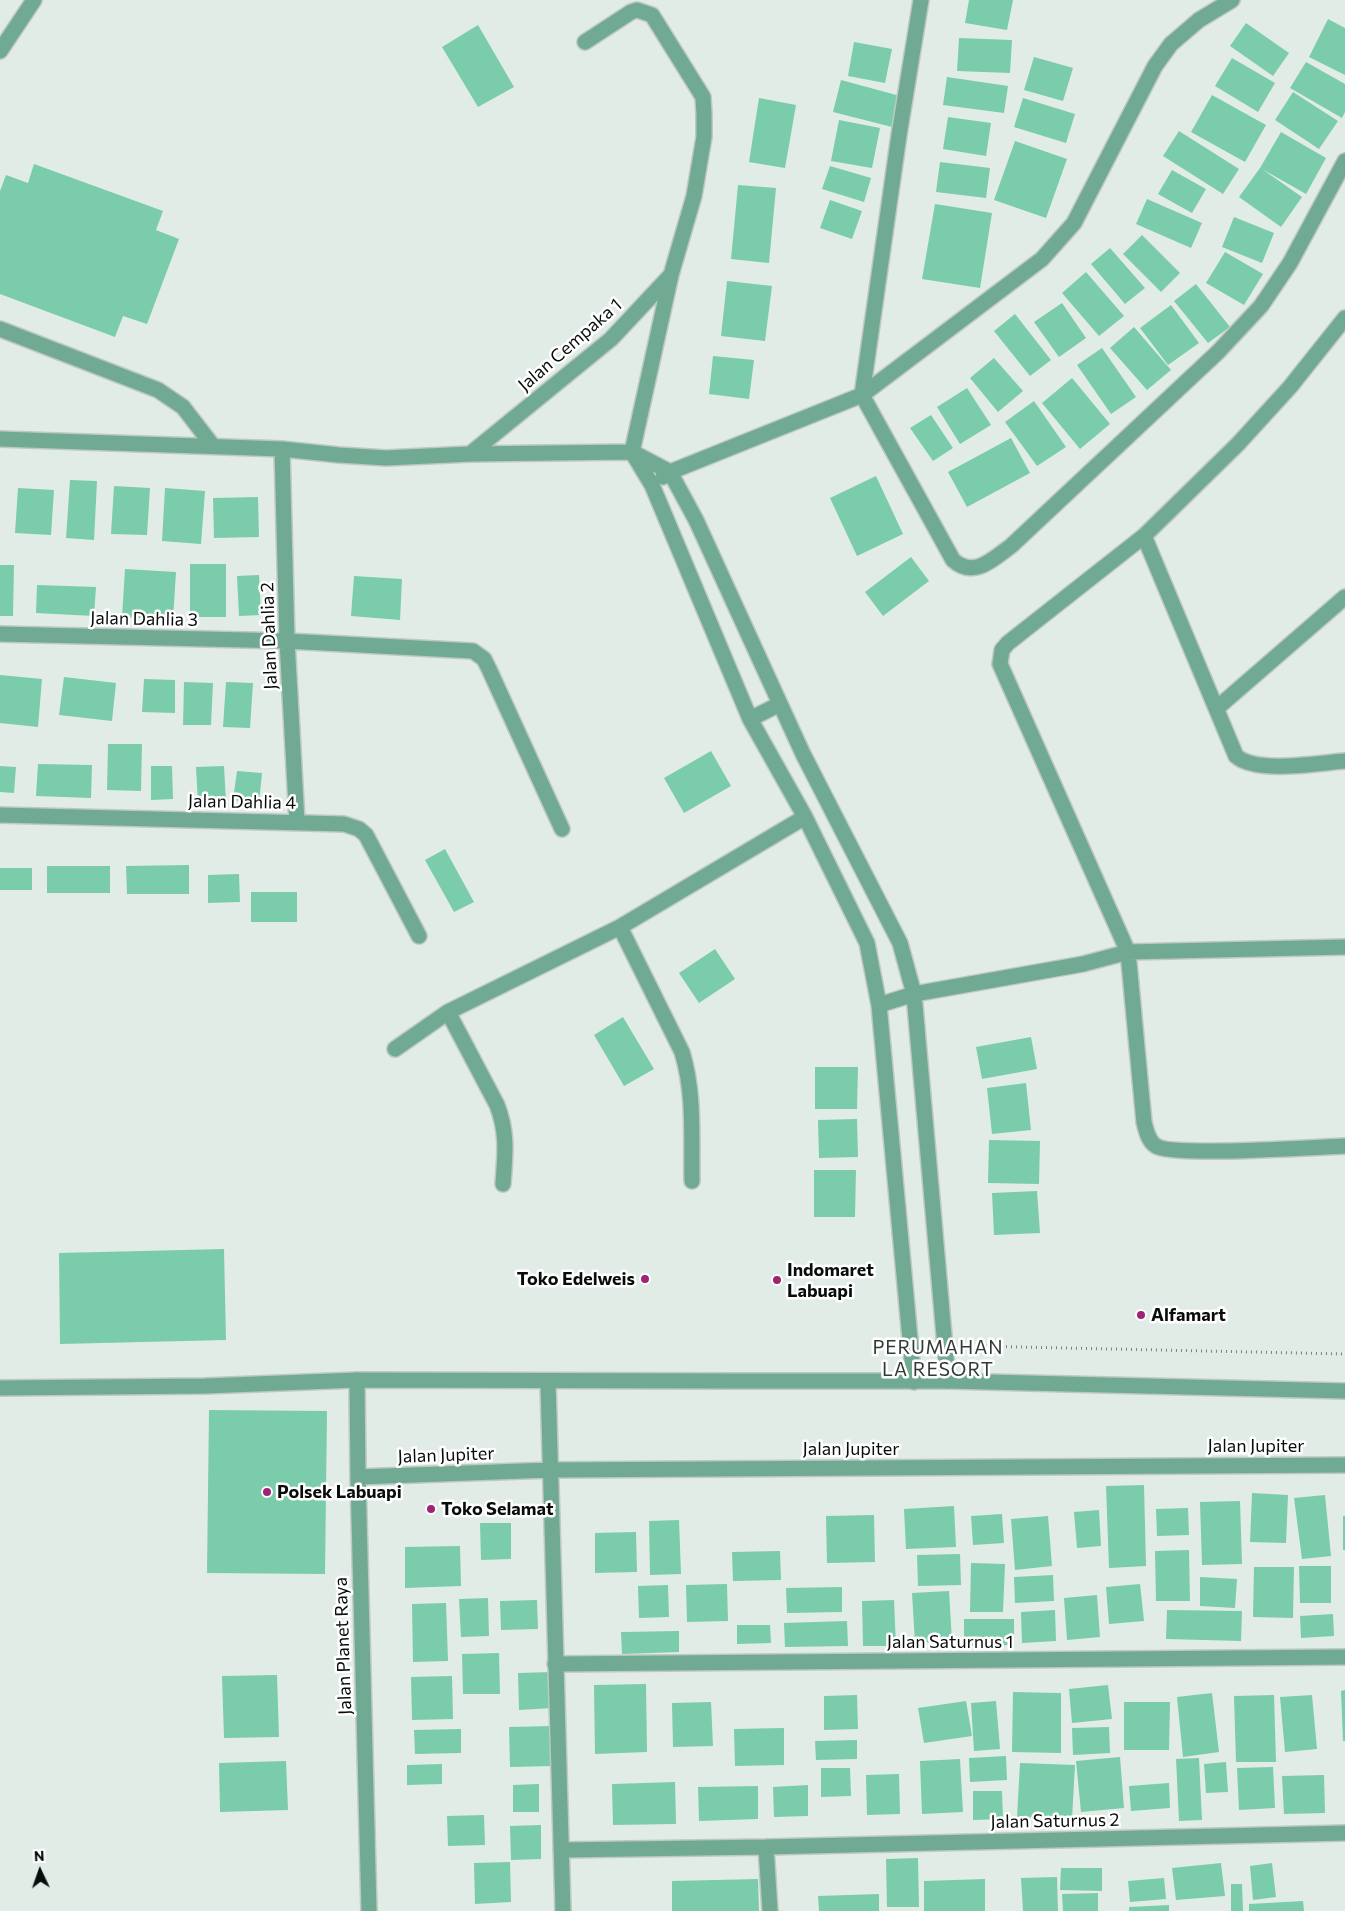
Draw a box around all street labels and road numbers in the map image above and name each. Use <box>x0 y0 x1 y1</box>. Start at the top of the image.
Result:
street label: Jalan Cempaka 1 <box>514 294 626 396</box>
street label: Jalan Dahlia 2 <box>256 582 282 690</box>
street label: Jalan Dahlia 3 <box>90 607 198 631</box>
street label: Jalan Dahlia 4 <box>188 790 296 814</box>
street label: Jalan Jupiter <box>1208 1435 1304 1457</box>
street label: Jalan Jupiter <box>803 1438 899 1460</box>
street label: Jalan Jupiter <box>397 1443 495 1467</box>
street label: Jalan Planet Raya <box>330 1577 356 1715</box>
street label: Jalan Saturnus 1 <box>887 1631 1013 1653</box>
street label: Jalan Saturnus 2 <box>990 1809 1120 1833</box>

